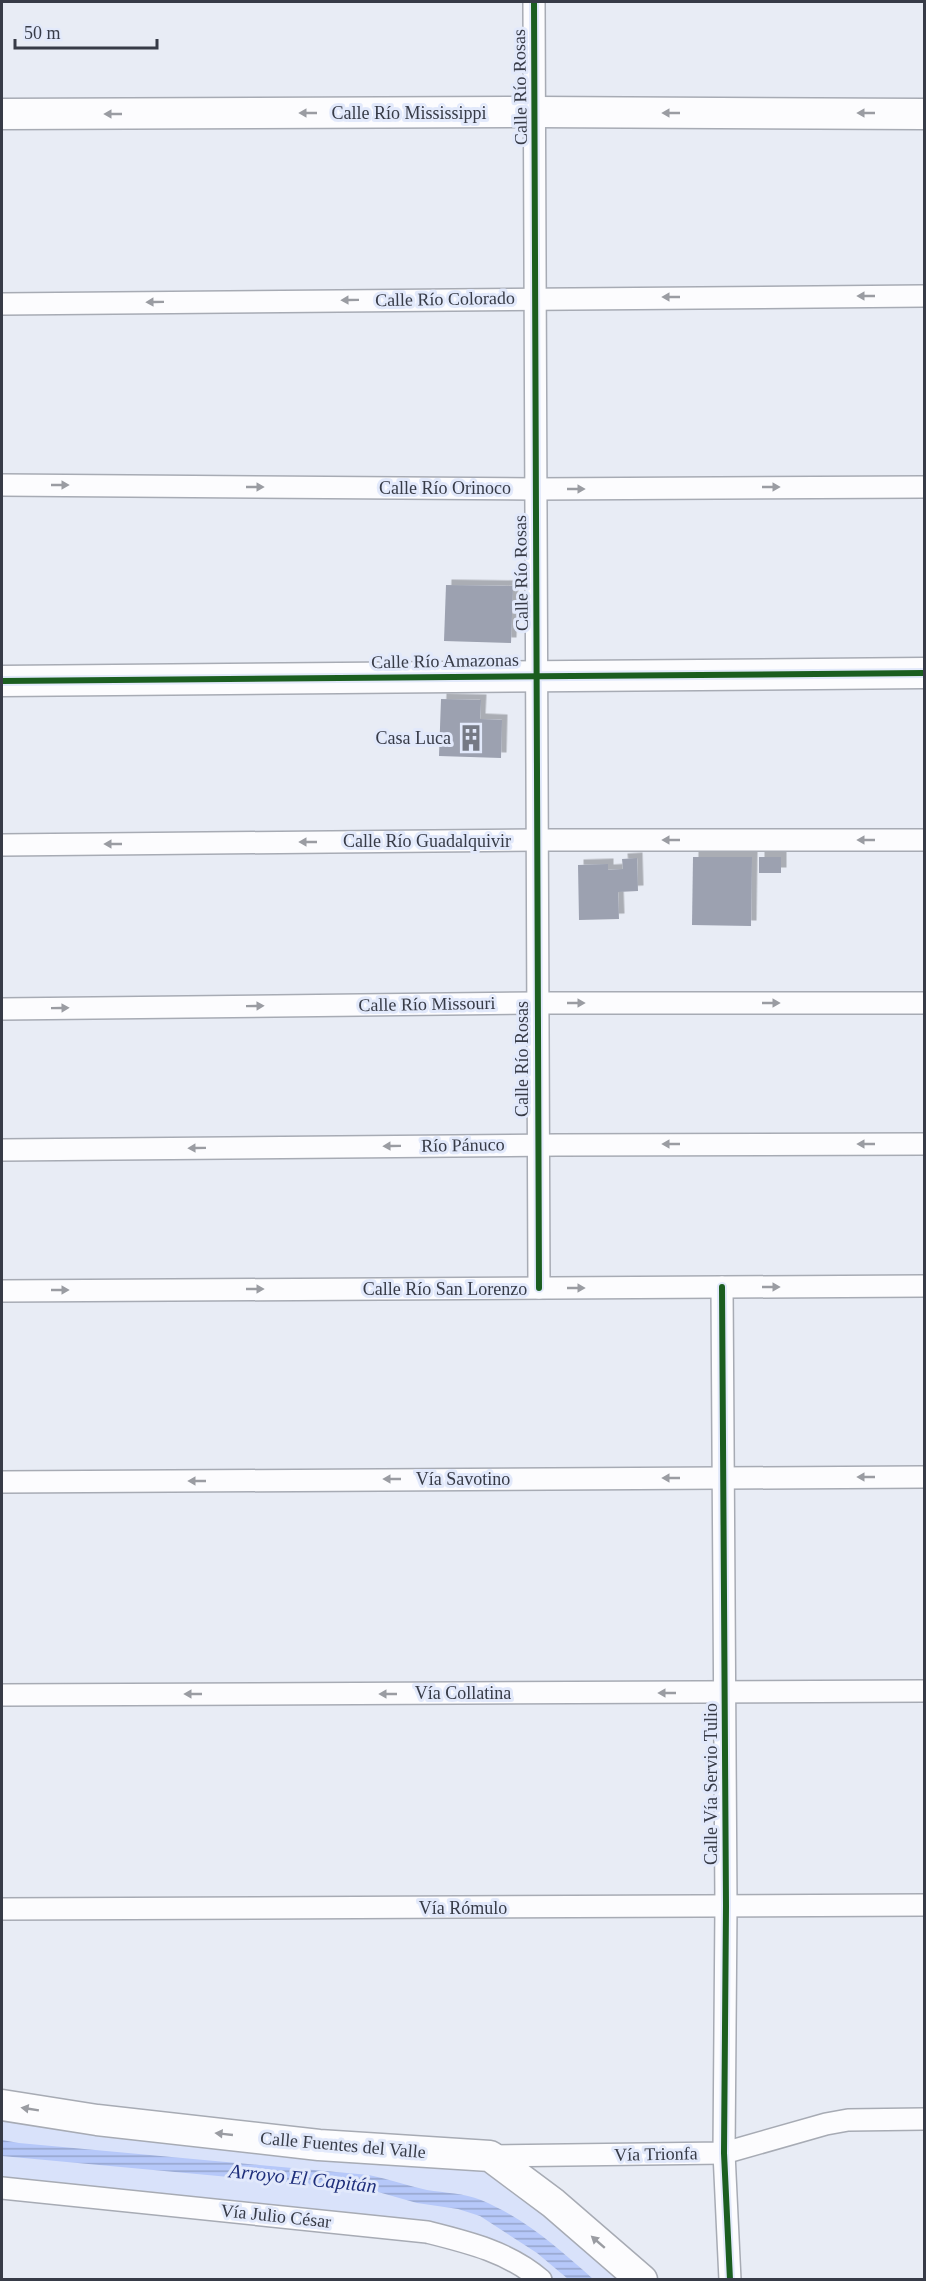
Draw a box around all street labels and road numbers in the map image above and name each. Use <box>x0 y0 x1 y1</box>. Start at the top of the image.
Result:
street label: Calle Río Rosas <box>509 29 531 145</box>
street label: Calle Río Mississippi <box>331 103 487 123</box>
street label: Calle Río Colorado <box>375 288 515 310</box>
street label: Calle Río Orinoco <box>379 478 511 498</box>
street label: Calle Río Rosas <box>510 515 532 631</box>
street label: Calle Río Amazonas <box>371 650 519 672</box>
street label: Calle Río Guadalquivir <box>343 831 511 851</box>
street label: Calle Río Missouri <box>358 993 496 1015</box>
street label: Calle Río Rosas <box>512 1001 532 1117</box>
street label: Río Pánuco <box>421 1134 505 1156</box>
street label: Calle Río San Lorenzo <box>363 1279 527 1299</box>
street label: Vía Savotino <box>416 1469 510 1489</box>
street label: Vía Collatina <box>415 1683 511 1703</box>
street label: Calle Vía Servio Tulio <box>701 1703 721 1865</box>
street label: Vía Rómulo <box>419 1898 507 1918</box>
street label: Calle Fuentes del Valle <box>259 2128 427 2162</box>
street label: Vía Trionfa <box>614 2143 698 2165</box>
street label: Vía Julio César <box>220 2200 332 2232</box>

